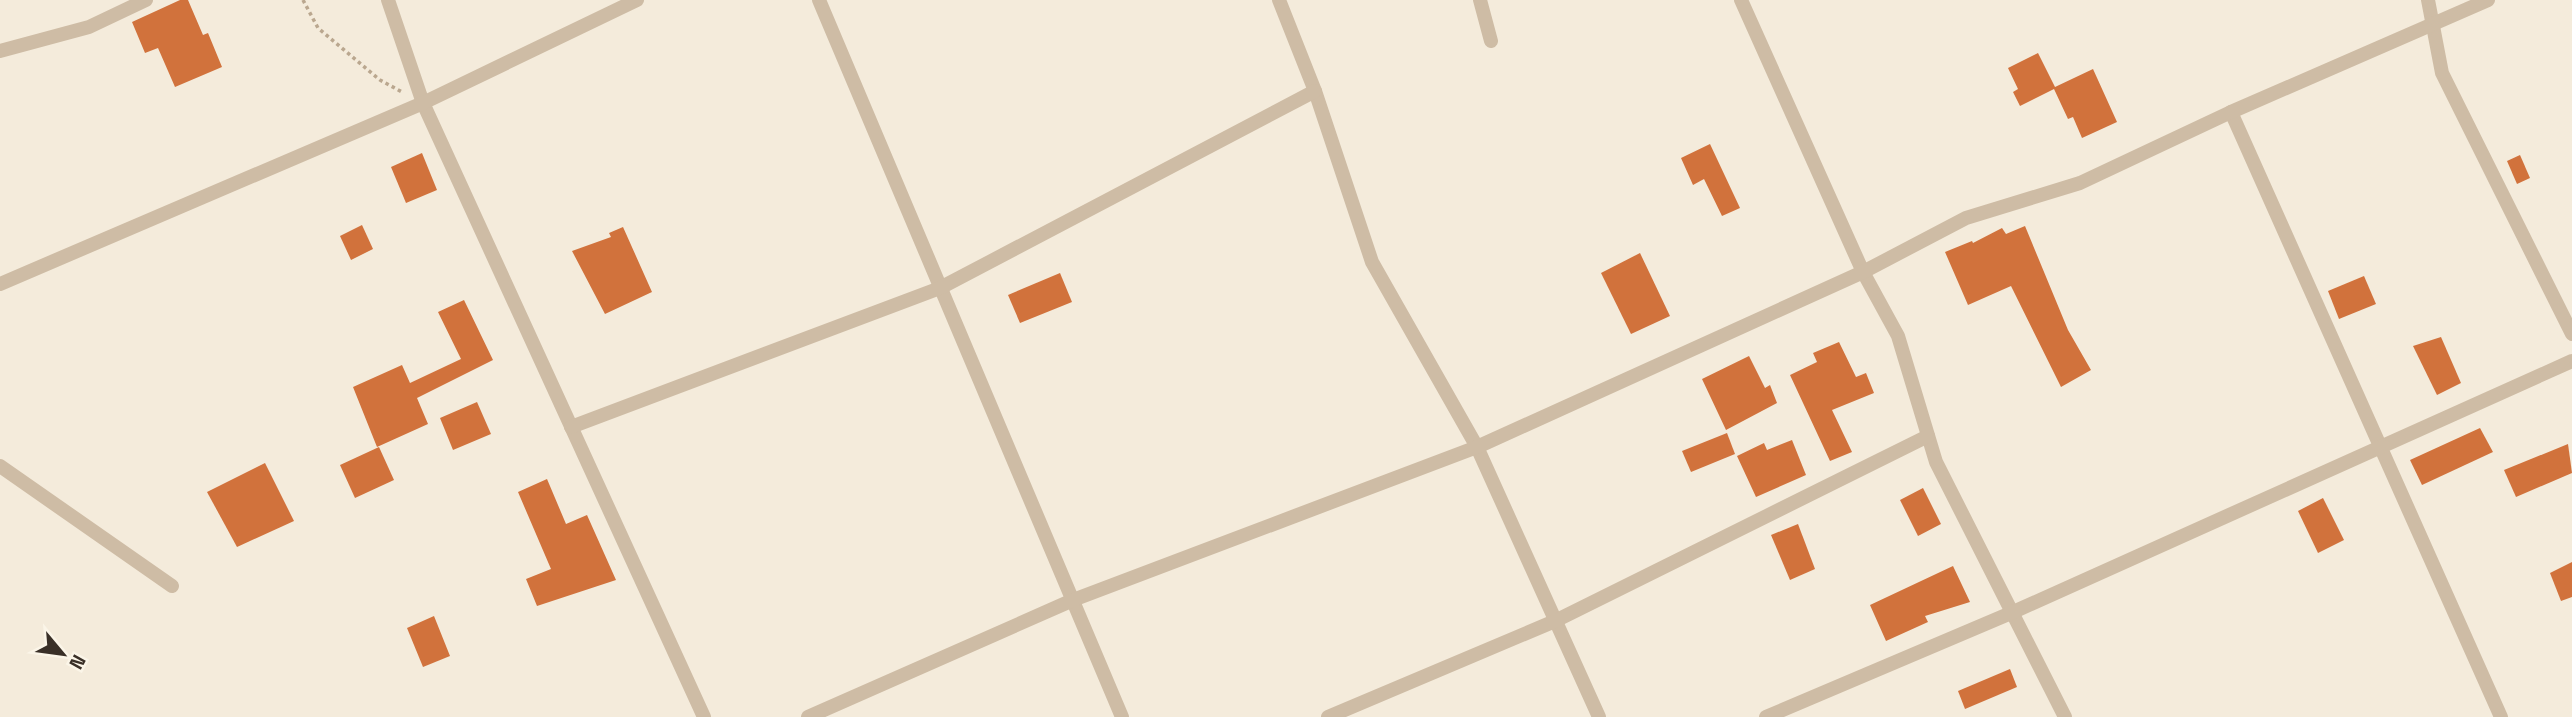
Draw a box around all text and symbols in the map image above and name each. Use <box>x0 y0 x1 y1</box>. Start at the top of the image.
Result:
north arrow <box>28 619 98 689</box>
text: N <box>63 650 91 674</box>

